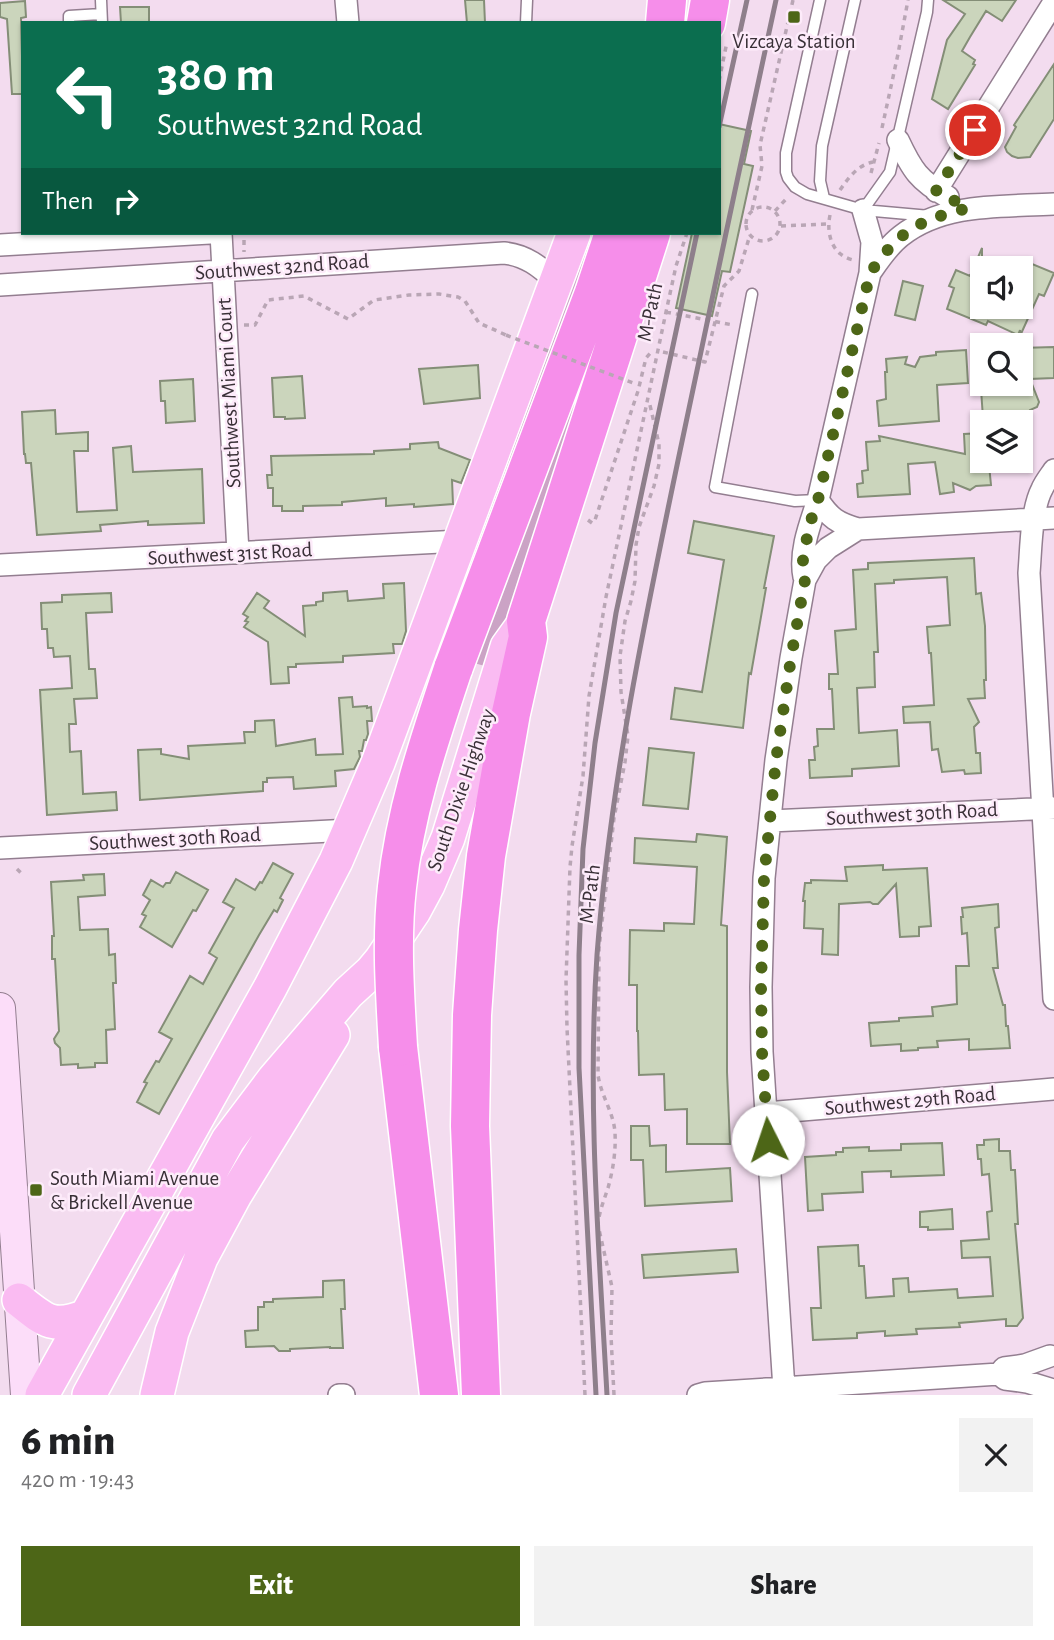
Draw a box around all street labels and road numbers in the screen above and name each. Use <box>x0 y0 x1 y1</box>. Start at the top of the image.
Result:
street label: Southwest 32nd Road <box>194 250 370 284</box>
street label: M-Path <box>634 281 666 343</box>
street label: Southwest Miami Court <box>214 297 244 489</box>
street label: Southwest 31st Road <box>147 539 313 569</box>
street label: South Dixie Highway <box>423 706 499 874</box>
street label: Southwest 30th Road <box>826 799 998 829</box>
street label: Southwest 30th Road <box>89 824 261 854</box>
street label: M-Path <box>576 863 604 925</box>
street label: Southwest 29th Road <box>824 1083 996 1119</box>

